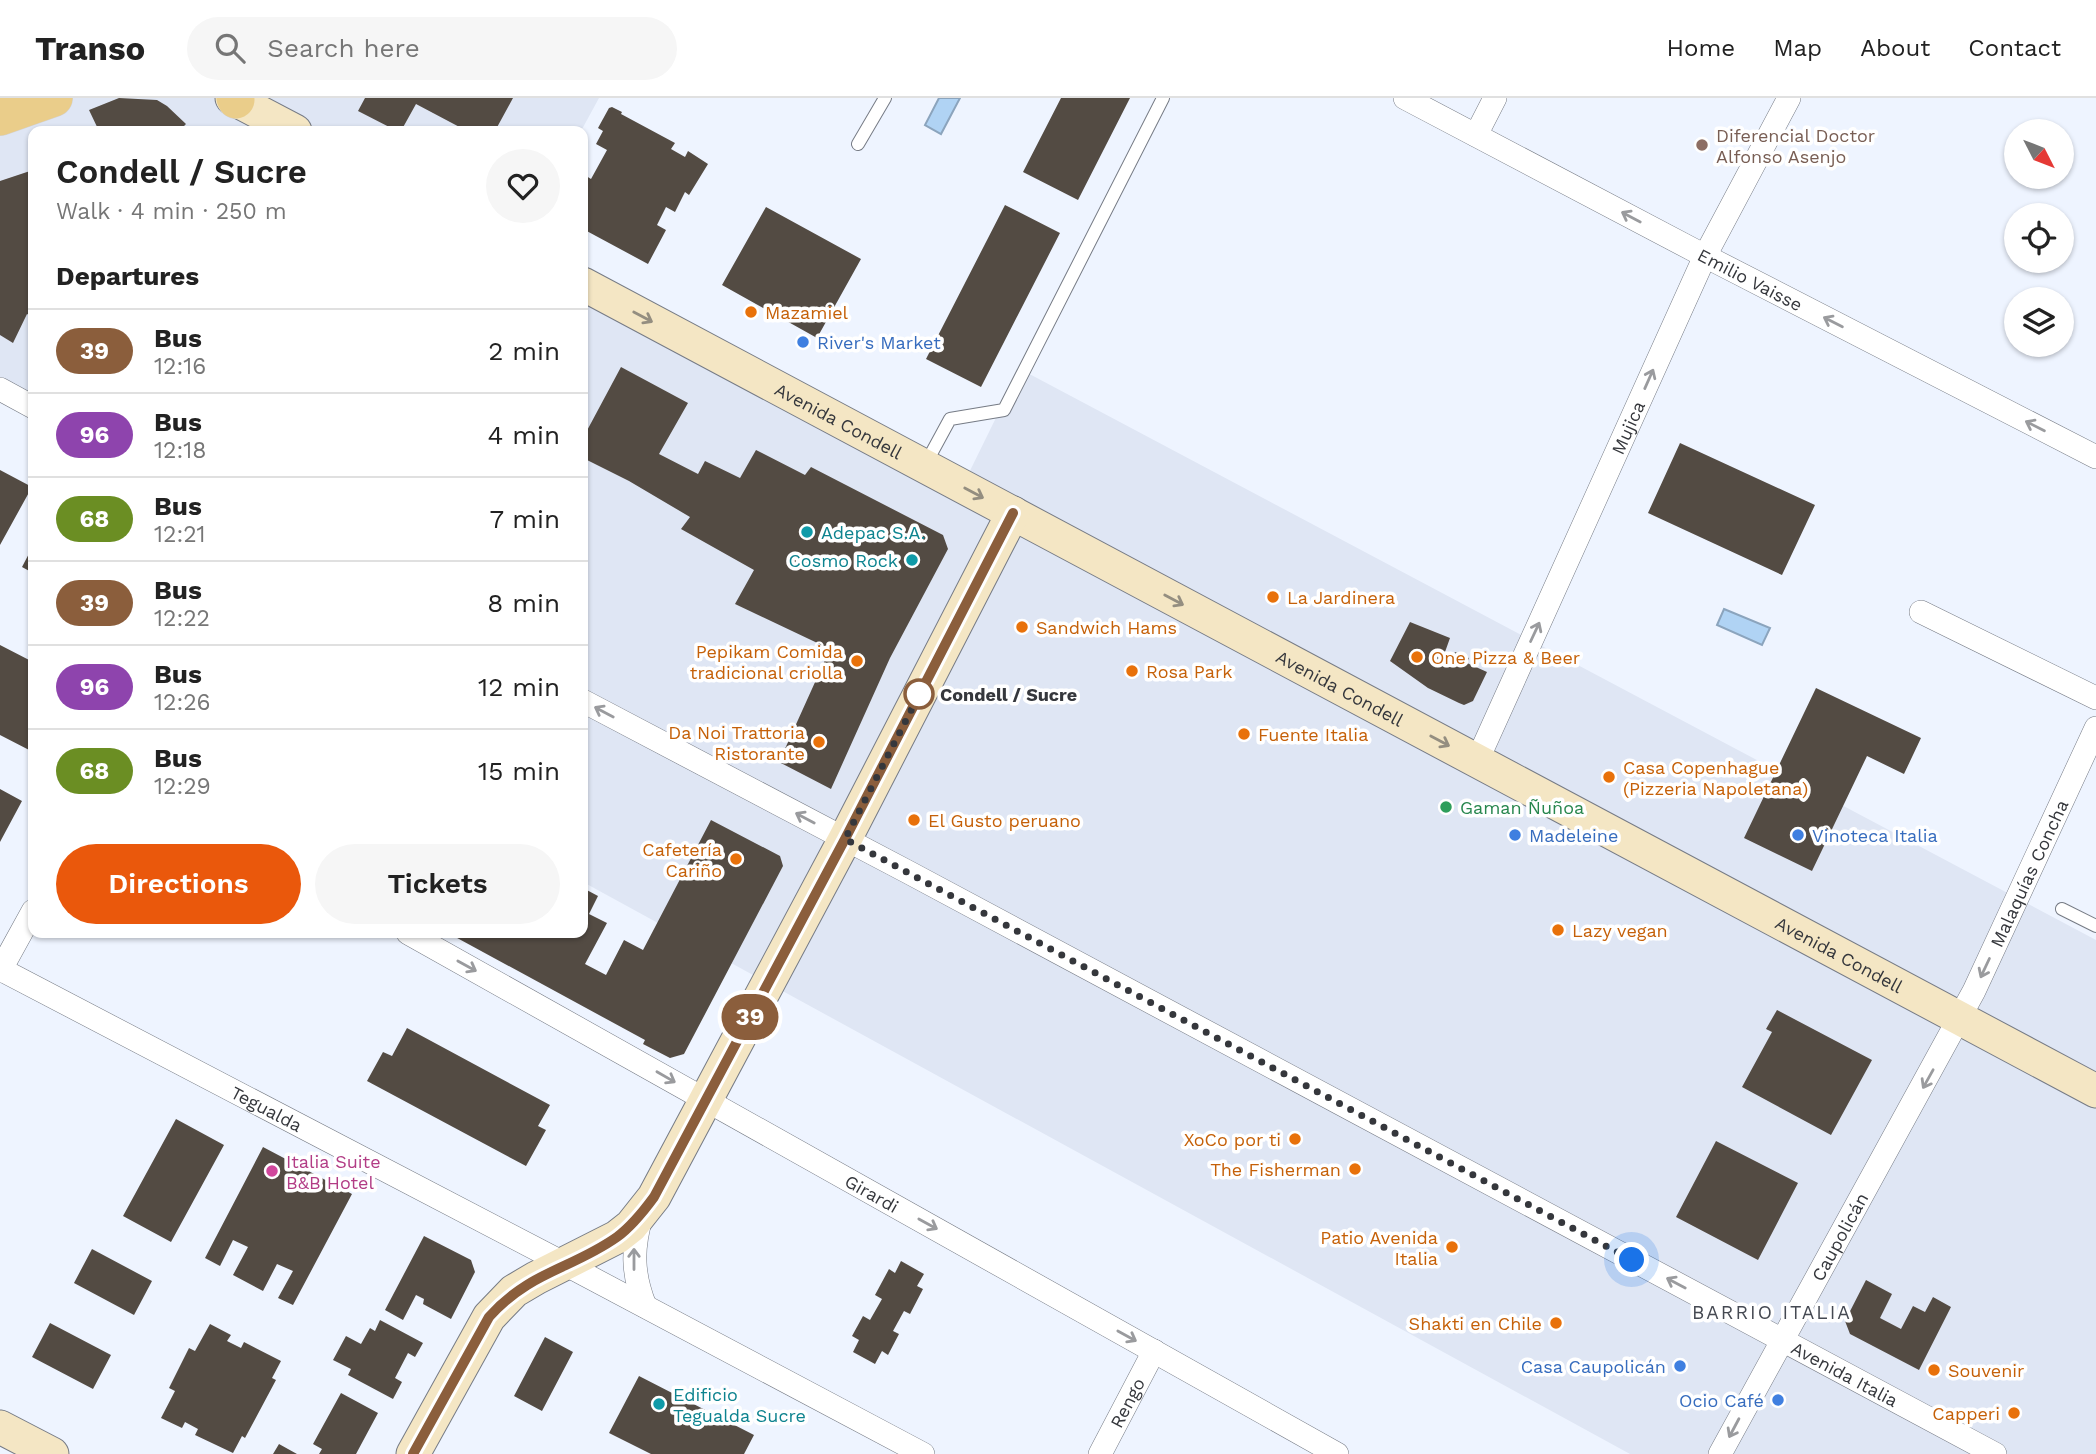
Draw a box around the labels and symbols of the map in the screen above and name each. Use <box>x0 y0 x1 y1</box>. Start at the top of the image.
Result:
north arrow <box>2004 119 2074 189</box>
place label: Diferencial Doctor Alfonso Asenjo <box>1716 125 1875 167</box>
marker: Diferencial Doctor Alfonso Asenjo <box>1694 137 1710 153</box>
one-way arrow <box>1621 210 1642 223</box>
street label: Emilio Vaisse <box>1694 244 1806 315</box>
place label: Mazamiel <box>765 302 849 323</box>
marker: Mazamiel <box>743 304 759 320</box>
one-way arrow <box>632 310 653 324</box>
one-way arrow <box>1823 314 1844 328</box>
place label: River's Market <box>817 332 941 353</box>
marker: River's Market <box>795 334 811 350</box>
one-way arrow <box>1643 369 1656 391</box>
street label: Avenida Condell <box>772 378 907 463</box>
street label: Mujica <box>1606 397 1649 457</box>
one-way arrow <box>2025 418 2046 432</box>
one-way arrow <box>963 486 983 500</box>
place label: Adepac S.A. <box>821 522 925 543</box>
marker: Adepac S.A. <box>799 524 815 540</box>
place label: Cosmo Rock <box>789 550 898 571</box>
marker: Cosmo Rock <box>904 552 920 568</box>
place label: La Jardinera <box>1287 587 1395 608</box>
marker: La Jardinera <box>1265 589 1281 605</box>
one-way arrow <box>1163 593 1184 607</box>
place label: Sandwich Hams <box>1036 617 1177 638</box>
marker: Sandwich Hams <box>1014 619 1030 635</box>
one-way arrow <box>1529 621 1542 643</box>
place label: Pepikam Comida tradicional criolla <box>690 641 843 683</box>
street label: Avenida Condell <box>1273 645 1408 731</box>
place label: One Pizza & Beer <box>1431 647 1580 668</box>
marker: One Pizza & Beer <box>1409 649 1425 665</box>
marker: Pepikam Comida tradicional criolla <box>849 653 865 669</box>
place label: Rosa Park <box>1146 661 1233 682</box>
marker: Rosa Park <box>1124 663 1140 679</box>
marker: Condell / Sucre <box>904 679 934 709</box>
place label: Condell / Sucre <box>940 684 1077 705</box>
one-way arrow <box>594 705 615 718</box>
place label: Da Noi Trattoria Ristorante <box>668 722 805 764</box>
place label: Fuente Italia <box>1258 724 1368 745</box>
marker: Fuente Italia <box>1236 726 1252 742</box>
marker: Da Noi Trattoria Ristorante <box>811 734 827 750</box>
one-way arrow <box>1429 735 1450 748</box>
place label: Casa Copenhague (Pizzeria Napoletana) <box>1623 757 1808 799</box>
marker: Casa Copenhague (Pizzeria Napoletana) <box>1601 769 1617 785</box>
street label: Malaquías Concha <box>1985 796 2072 950</box>
place label: Gaman Ñuñoa <box>1460 797 1584 818</box>
marker: Gaman Ñuñoa <box>1438 799 1454 815</box>
place label: El Gusto peruano <box>928 810 1081 831</box>
one-way arrow <box>796 811 816 825</box>
marker: El Gusto peruano <box>906 812 922 828</box>
place label: Madeleine <box>1529 825 1618 846</box>
place label: Vinoteca Italia <box>1812 825 1938 846</box>
marker: Madeleine <box>1507 827 1523 843</box>
marker: Vinoteca Italia <box>1790 827 1806 843</box>
place label: Cafetería Cariño <box>642 839 722 881</box>
marker: Cafetería Cariño <box>728 851 744 867</box>
street label: Avenida Condell <box>1772 912 1907 997</box>
place label: Lazy vegan <box>1572 920 1668 941</box>
marker: Lazy vegan <box>1550 922 1566 938</box>
one-way arrow <box>1978 957 1991 978</box>
one-way arrow <box>457 959 477 973</box>
line badge: 39 <box>718 994 782 1040</box>
one-way arrow <box>1920 1068 1934 1088</box>
one-way arrow <box>655 1070 675 1084</box>
street label: Tegualda <box>228 1081 306 1135</box>
place label: XoCo por ti <box>1184 1129 1281 1150</box>
marker: XoCo por ti <box>1287 1131 1303 1147</box>
place label: Italia Suite B&B Hotel <box>286 1151 381 1193</box>
place label: The Fisherman <box>1210 1159 1341 1180</box>
marker: The Fisherman <box>1347 1161 1363 1177</box>
marker: Italia Suite B&B Hotel <box>264 1163 280 1179</box>
street label: Girardi <box>841 1170 903 1217</box>
street label: Caupolicán <box>1807 1189 1872 1284</box>
one-way arrow <box>918 1217 938 1231</box>
place label: Patio Avenida Italia <box>1320 1227 1438 1269</box>
marker: Patio Avenida Italia <box>1444 1239 1460 1255</box>
your location <box>1614 1242 1649 1277</box>
one-way arrow <box>628 1248 641 1271</box>
one-way arrow <box>1666 1276 1687 1289</box>
district label: BARRIO ITALIA <box>1692 1301 1852 1324</box>
place label: Shakti en Chile <box>1409 1313 1542 1334</box>
marker: Shakti en Chile <box>1548 1315 1564 1331</box>
one-way arrow <box>1116 1329 1136 1343</box>
street label: Avenida Italia <box>1788 1337 1902 1411</box>
place label: Casa Caupolicán <box>1521 1356 1666 1377</box>
marker: Casa Caupolicán <box>1672 1358 1688 1374</box>
place label: Souvenir <box>1948 1360 2024 1381</box>
marker: Souvenir <box>1926 1362 1942 1378</box>
street label: Rengo <box>1105 1374 1149 1431</box>
place label: Edificio Tegualda Sucre <box>673 1384 806 1426</box>
place label: Ocio Café <box>1679 1390 1764 1411</box>
marker: Ocio Café <box>1770 1392 1786 1408</box>
marker: Edificio Tegualda Sucre <box>651 1396 667 1412</box>
place label: Capperi <box>1932 1403 2000 1424</box>
marker: Capperi <box>2006 1405 2022 1421</box>
one-way arrow <box>1727 1417 1741 1437</box>

